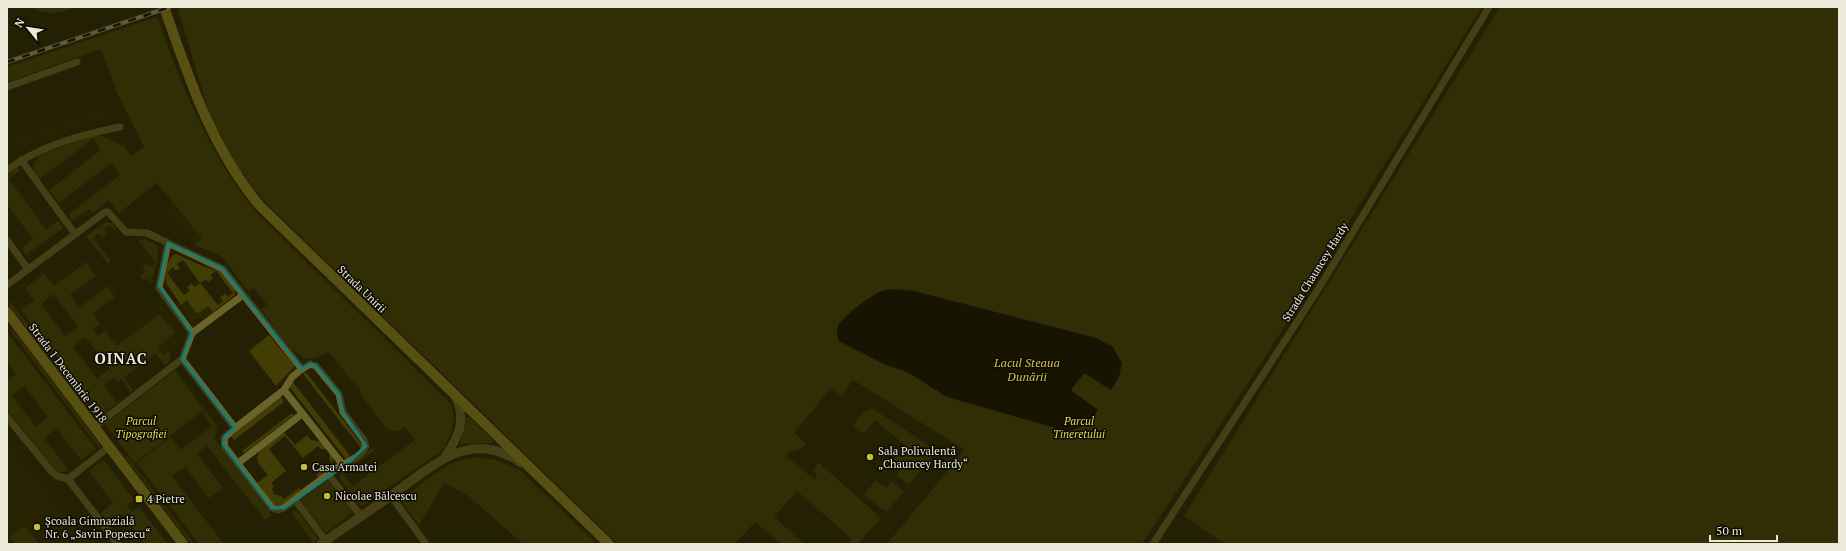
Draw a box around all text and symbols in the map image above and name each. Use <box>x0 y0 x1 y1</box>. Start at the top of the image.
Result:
north arrow <box>8 8 48 48</box>
text: N <box>11 15 28 30</box>
street label: Strada Chauncey Hardy <box>1279 220 1351 324</box>
street label: Strada Unirii <box>335 262 389 316</box>
street label: Strada 1 Decembrie 1918 <box>26 320 110 426</box>
district label: OINAC <box>94 348 148 368</box>
water label: Lacul Steaua Dunării <box>993 355 1060 384</box>
park label: Parcul Tipografiei <box>116 414 166 441</box>
park label: Parcul Tineretului <box>1053 414 1105 441</box>
place label: Sala Polivalentă „Chauncey Hardy“ <box>878 444 968 471</box>
marker: Sala Polivalentă „Chauncey Hardy“ <box>865 452 875 462</box>
place label: Casa Armatei <box>312 460 377 474</box>
marker: Casa Armatei <box>299 462 309 472</box>
place label: Nicolae Bălcescu <box>335 489 417 503</box>
marker: Nicolae Bălcescu <box>322 491 332 501</box>
place label: 4 Pietre <box>147 492 185 506</box>
marker: 4 Pietre <box>134 494 144 504</box>
place label: Școala Gimnazială Nr. 6 „Savin Popescu“ <box>45 514 150 541</box>
scale bar <box>1710 517 1777 543</box>
marker: Școala Gimnazială Nr. 6 „Savin Popescu“ <box>32 522 42 532</box>
text: 50 m <box>1716 523 1743 538</box>

